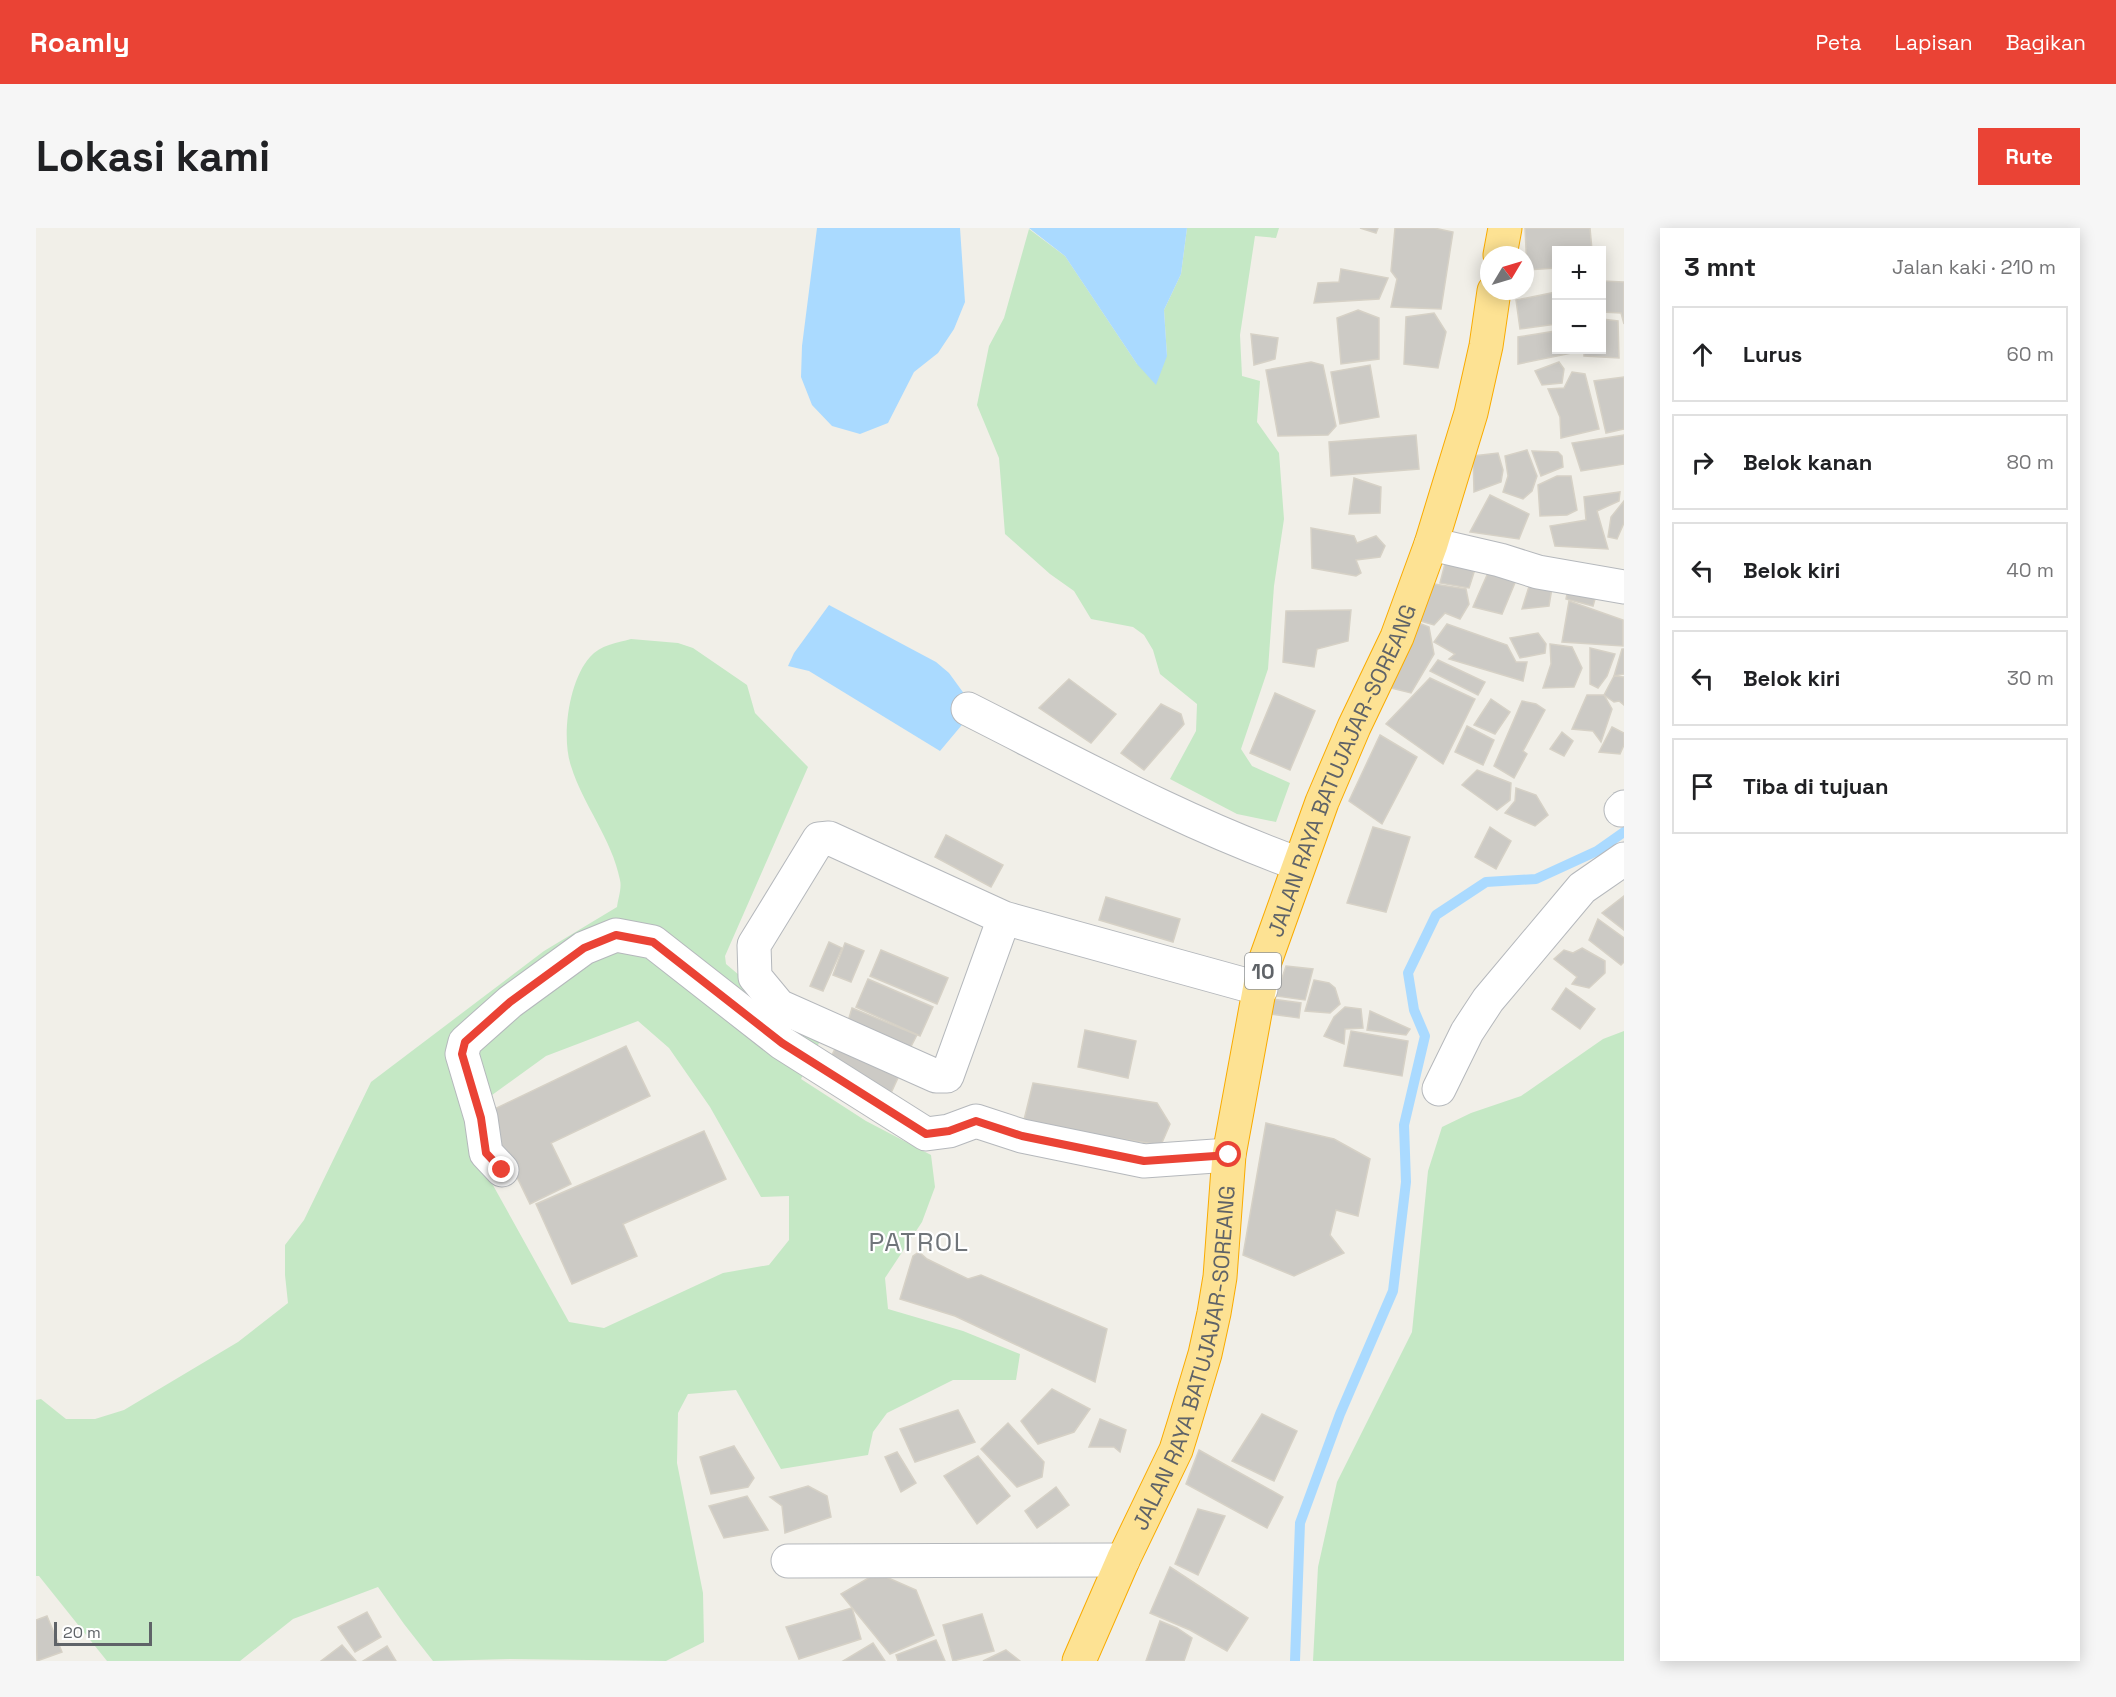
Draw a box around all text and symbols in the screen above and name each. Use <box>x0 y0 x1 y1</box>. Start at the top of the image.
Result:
text: Roamly <box>30 24 130 60</box>
text: Peta <box>1816 29 1862 56</box>
text: Lapisan <box>1895 29 1973 56</box>
text: Bagikan <box>2006 29 2086 56</box>
button: Rute <box>1978 128 2080 185</box>
text: Lokasi kami <box>36 130 270 183</box>
north arrow <box>1480 246 1534 300</box>
map controls <box>1552 246 1606 354</box>
button: + <box>1552 246 1606 300</box>
text: 3 mnt <box>1684 250 1756 284</box>
text: Jalan kaki · 210 m <box>1892 254 2056 280</box>
button: − <box>1552 300 1606 354</box>
icon: ahead <box>1686 338 1719 371</box>
text: Lurus <box>1743 340 1802 368</box>
text: 60 m <box>2007 341 2054 367</box>
icon: right <box>1686 446 1719 479</box>
text: Belok kanan <box>1743 448 1872 476</box>
text: 80 m <box>2006 449 2054 475</box>
icon: left <box>1686 554 1719 587</box>
text: Belok kiri <box>1743 556 1840 584</box>
text: 40 m <box>2006 557 2054 583</box>
street label: JALAN RAYA BATUJAJAR-SOREANG <box>1261 600 1422 941</box>
icon: left <box>1686 662 1719 695</box>
text: Belok kiri <box>1743 664 1840 692</box>
text: 30 m <box>2007 665 2054 691</box>
icon: arrive <box>1686 770 1719 803</box>
text: Tiba di tujuan <box>1743 772 1889 800</box>
road number: 10 <box>1245 953 1281 989</box>
route start <box>1215 1141 1241 1167</box>
route end <box>488 1156 514 1182</box>
street label: JALAN RAYA BATUJAJAR-SOREANG <box>1126 1184 1241 1535</box>
district label: PATROL <box>869 1225 969 1259</box>
scale bar <box>54 1619 152 1646</box>
text: 20 m <box>63 1622 101 1643</box>

